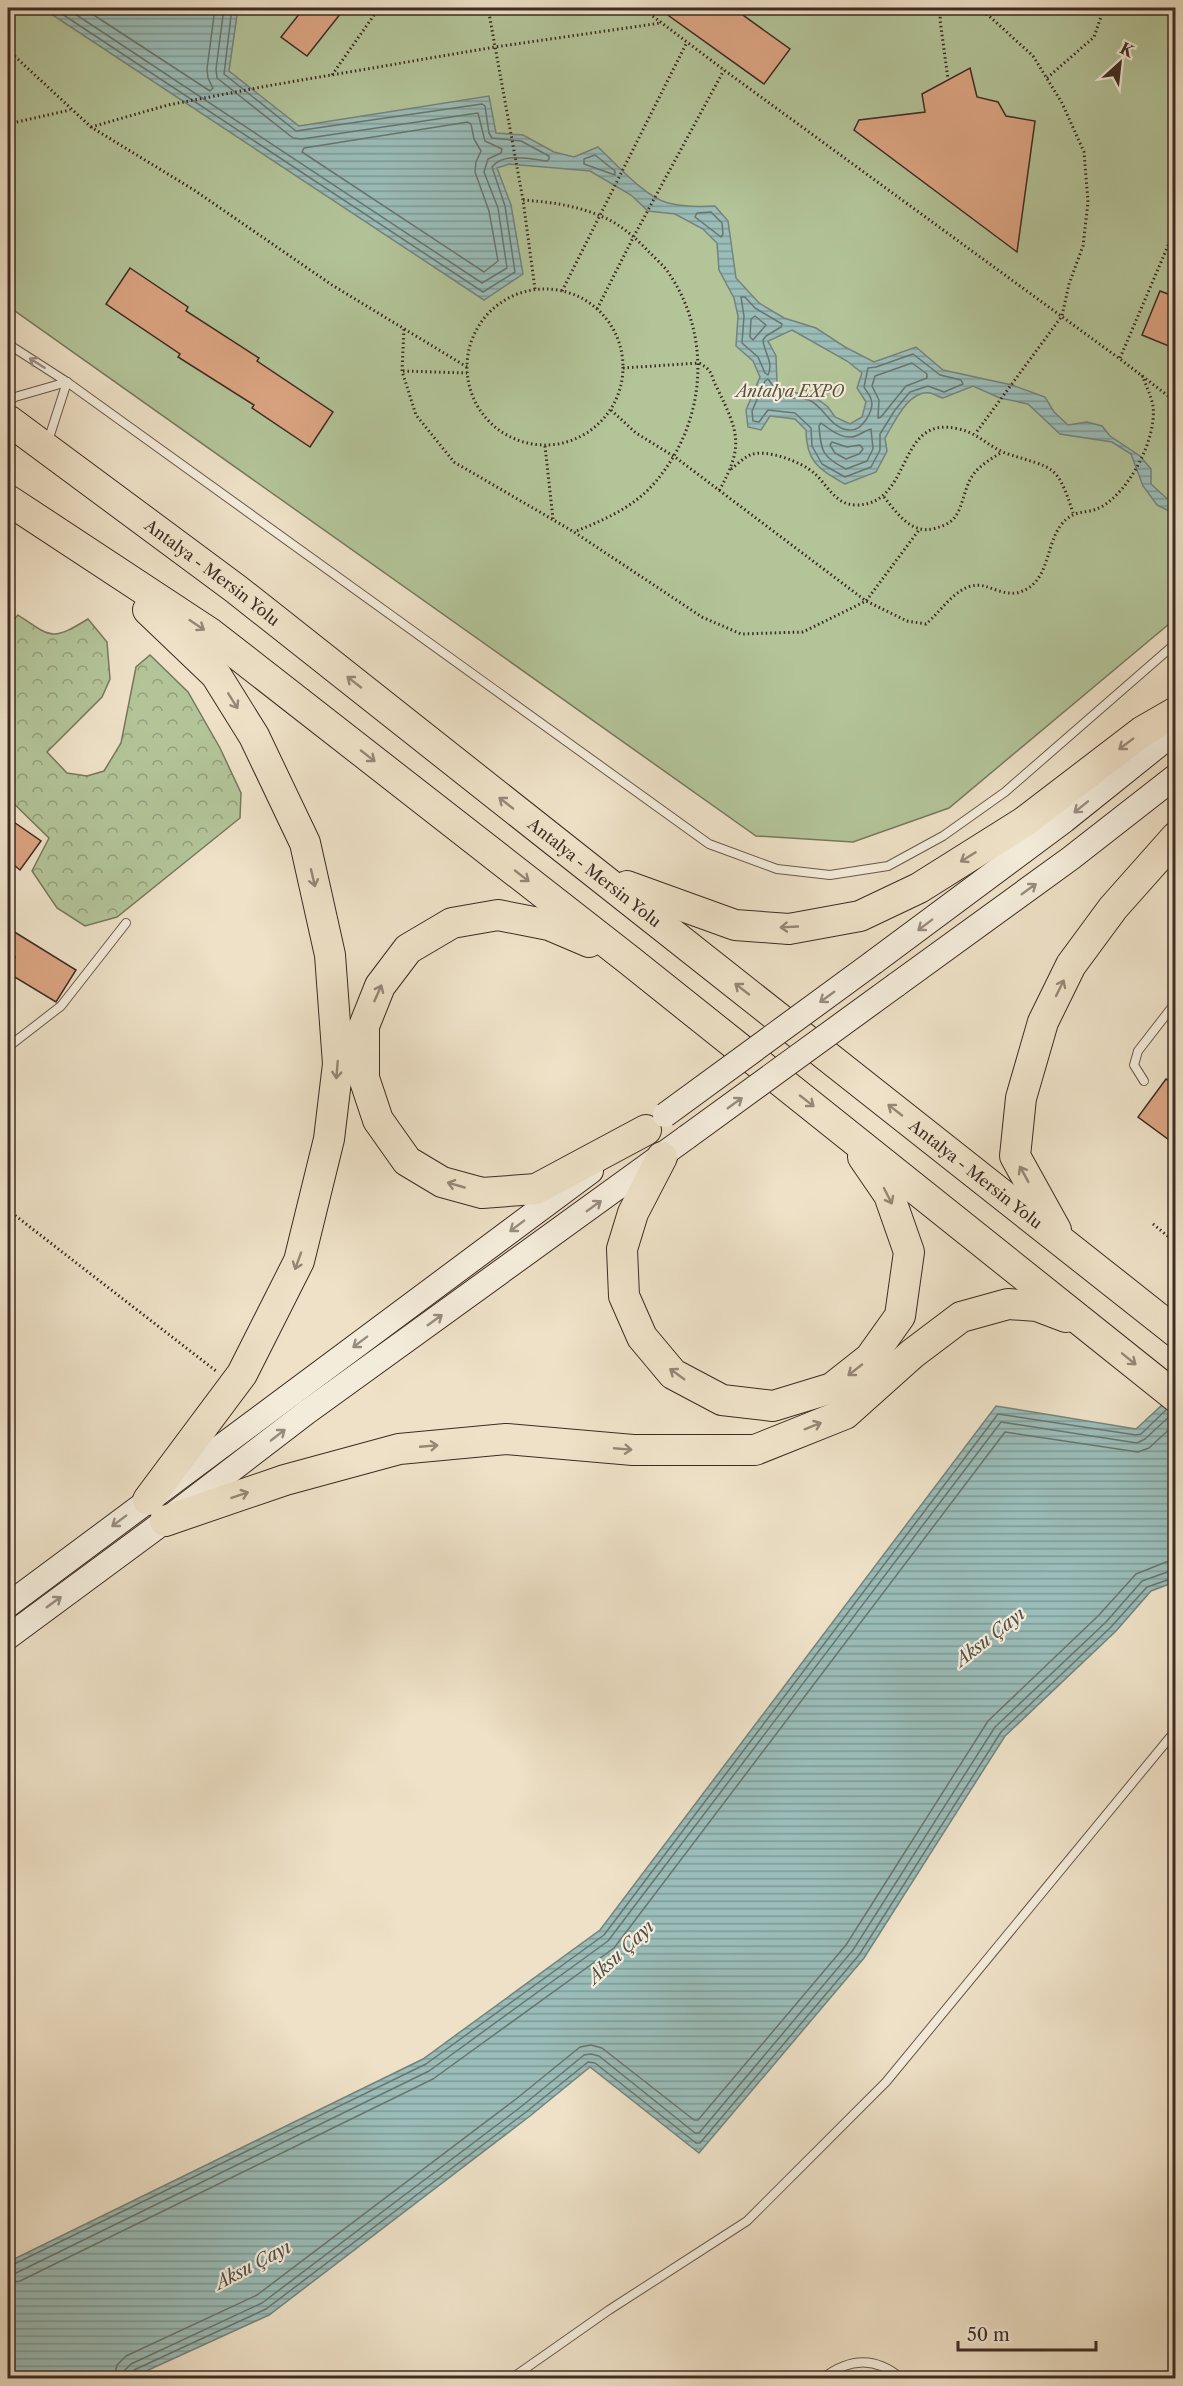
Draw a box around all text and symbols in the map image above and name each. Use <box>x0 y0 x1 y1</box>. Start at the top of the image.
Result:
north arrow <box>1090 33 1150 93</box>
text: K <box>1117 38 1138 62</box>
one-way arrow <box>29 357 46 369</box>
park label: Antalya EXPO <box>733 381 844 401</box>
street label: Antalya - Mersin Yolu <box>140 514 284 630</box>
one-way arrow <box>188 619 205 631</box>
one-way arrow <box>346 675 362 688</box>
one-way arrow <box>227 692 239 709</box>
one-way arrow <box>1119 737 1135 750</box>
one-way arrow <box>360 750 376 763</box>
one-way arrow <box>499 796 515 809</box>
one-way arrow <box>1073 801 1089 814</box>
street label: Antalya - Mersin Yolu <box>523 813 665 931</box>
one-way arrow <box>960 852 977 864</box>
one-way arrow <box>307 868 319 887</box>
one-way arrow <box>514 870 530 883</box>
one-way arrow <box>1020 882 1036 895</box>
one-way arrow <box>917 918 933 931</box>
one-way arrow <box>780 922 800 933</box>
one-way arrow <box>1054 980 1066 998</box>
one-way arrow <box>734 982 750 995</box>
one-way arrow <box>373 984 384 1002</box>
one-way arrow <box>820 991 836 1003</box>
one-way arrow <box>331 1060 342 1080</box>
one-way arrow <box>799 1094 815 1107</box>
one-way arrow <box>726 1096 742 1109</box>
one-way arrow <box>887 1103 903 1116</box>
street label: Antalya - Mersin Yolu <box>905 1114 1047 1233</box>
one-way arrow <box>1018 1165 1029 1183</box>
one-way arrow <box>447 1179 466 1191</box>
one-way arrow <box>883 1187 895 1205</box>
one-way arrow <box>585 1200 601 1212</box>
one-way arrow <box>509 1220 525 1232</box>
one-way arrow <box>291 1251 302 1269</box>
one-way arrow <box>427 1314 443 1326</box>
one-way arrow <box>353 1336 369 1348</box>
one-way arrow <box>1121 1353 1137 1366</box>
one-way arrow <box>848 1363 864 1376</box>
one-way arrow <box>669 1368 685 1380</box>
one-way arrow <box>804 1420 822 1431</box>
one-way arrow <box>269 1428 285 1441</box>
one-way arrow <box>418 1440 438 1451</box>
one-way arrow <box>612 1444 632 1455</box>
one-way arrow <box>231 1489 249 1500</box>
one-way arrow <box>112 1515 128 1527</box>
one-way arrow <box>46 1596 62 1608</box>
water label: Aksu Çayı <box>948 1603 1029 1673</box>
water label: Aksu Çayı <box>581 1916 659 1990</box>
water label: Aksu Çayı <box>209 2236 295 2296</box>
scale bar <box>958 2314 1096 2352</box>
text: 50 m <box>967 2324 1010 2346</box>

